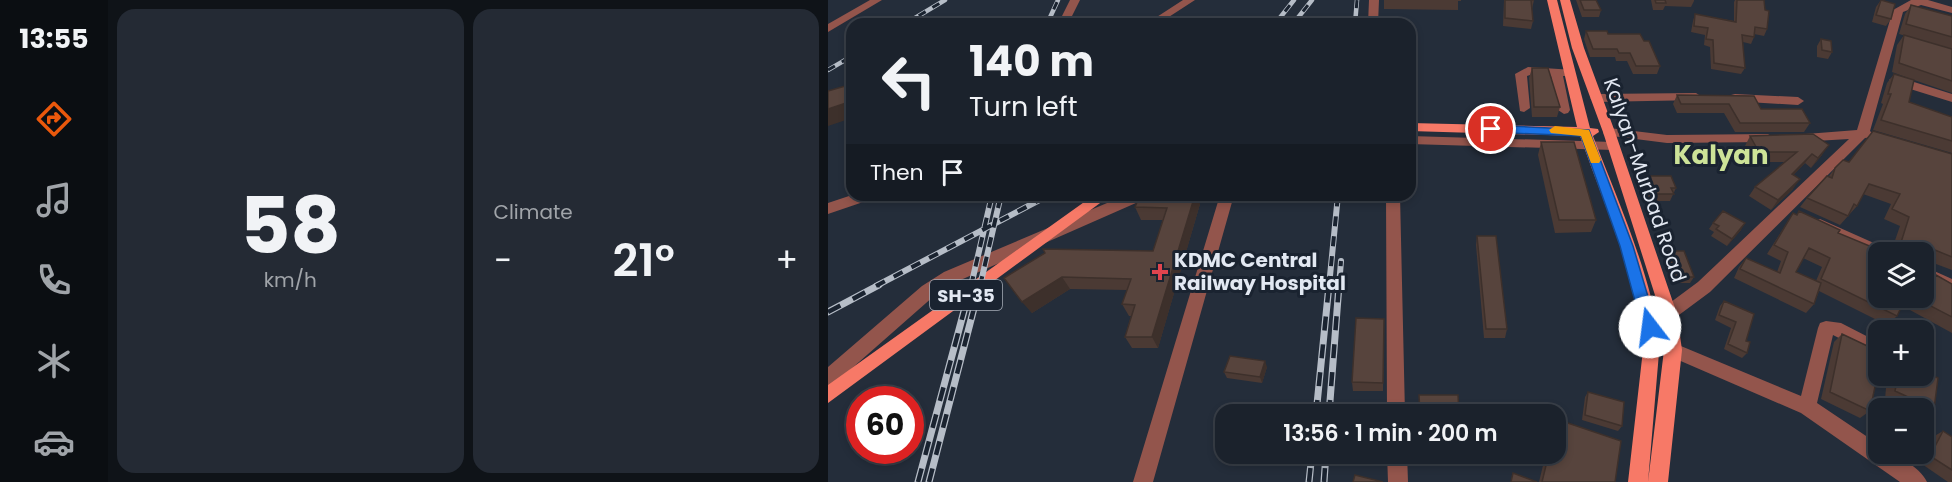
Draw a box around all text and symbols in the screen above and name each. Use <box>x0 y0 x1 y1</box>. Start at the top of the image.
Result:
text: 13:55 <box>19 20 89 57</box>
text: 140 m <box>969 32 1094 91</box>
icon: left <box>870 42 948 120</box>
street label: Kalyan-Murbad Road <box>1597 74 1693 286</box>
text: Turn left <box>969 88 1078 125</box>
icon: directions <box>33 98 75 140</box>
pin <box>1465 103 1516 154</box>
icon: arrive <box>1474 112 1507 145</box>
district label: Kalyan <box>1673 137 1769 173</box>
icon: arrive <box>936 156 969 189</box>
text: Then <box>870 157 924 188</box>
text: 58 <box>240 171 341 280</box>
icon: music <box>33 179 75 221</box>
text: Climate <box>494 198 573 226</box>
text: 21° <box>613 229 675 292</box>
text: − <box>494 237 512 284</box>
text: + <box>775 237 798 284</box>
map controls <box>1868 242 1934 464</box>
button: layers <box>1868 242 1934 308</box>
place label: KDMC Central Railway Hospital <box>1174 246 1346 297</box>
icon: phone <box>33 259 75 301</box>
marker: KDMC Central Railway Hospital <box>1151 263 1169 281</box>
text: km/h <box>264 266 317 294</box>
road number: SH-35 <box>930 280 1002 310</box>
position arrow <box>1618 295 1682 359</box>
button: + <box>1868 320 1934 386</box>
icon: climate <box>33 340 75 382</box>
speed limit sign: 60 <box>846 386 924 464</box>
button: − <box>1868 398 1934 464</box>
text: 13:56 · 1 min · 200 m <box>1283 418 1498 449</box>
icon: car <box>33 421 75 463</box>

